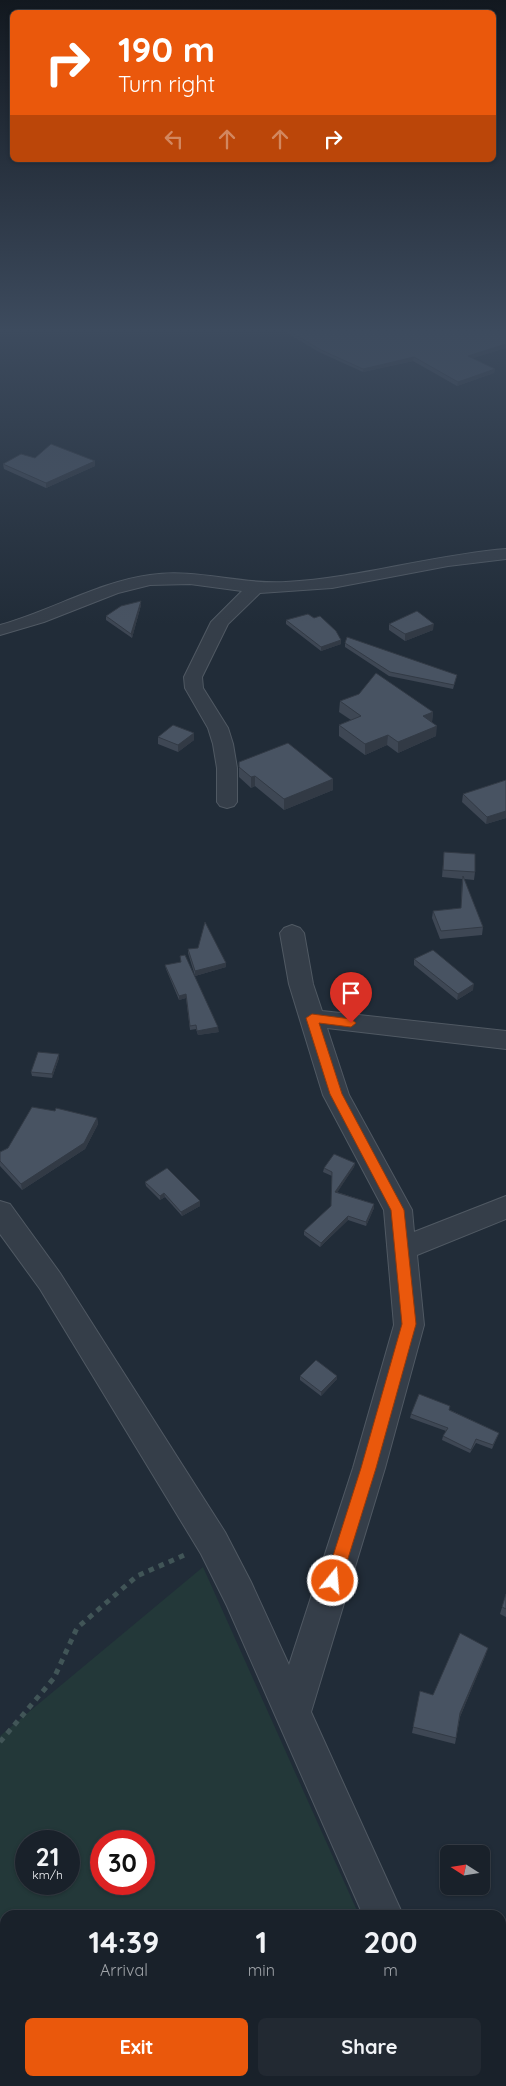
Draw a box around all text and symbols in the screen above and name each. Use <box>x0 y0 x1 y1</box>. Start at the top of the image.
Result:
text: 190 m <box>118 27 215 71</box>
icon: right <box>35 30 100 95</box>
text: Turn right <box>118 70 215 98</box>
icon: left <box>160 125 188 153</box>
icon: ahead <box>213 125 241 153</box>
icon: ahead <box>266 125 294 153</box>
icon: right <box>319 125 347 153</box>
pin <box>330 972 372 1023</box>
icon: arrive <box>337 979 365 1007</box>
position arrow <box>306 1554 358 1606</box>
speed limit sign: 30 <box>90 1830 155 1895</box>
text: 21 <box>36 1841 59 1872</box>
north arrow <box>440 1845 490 1895</box>
map controls <box>440 1845 490 1895</box>
text: km/h <box>32 1867 63 1882</box>
text: 14:39 <box>89 1923 159 1961</box>
text: 1 <box>256 1923 267 1961</box>
text: 200 <box>364 1923 417 1961</box>
text: Arrival <box>100 1960 148 1980</box>
text: min <box>248 1960 275 1980</box>
text: m <box>383 1960 398 1980</box>
button: Exit <box>25 2018 248 2076</box>
button: Share <box>258 2018 481 2076</box>

